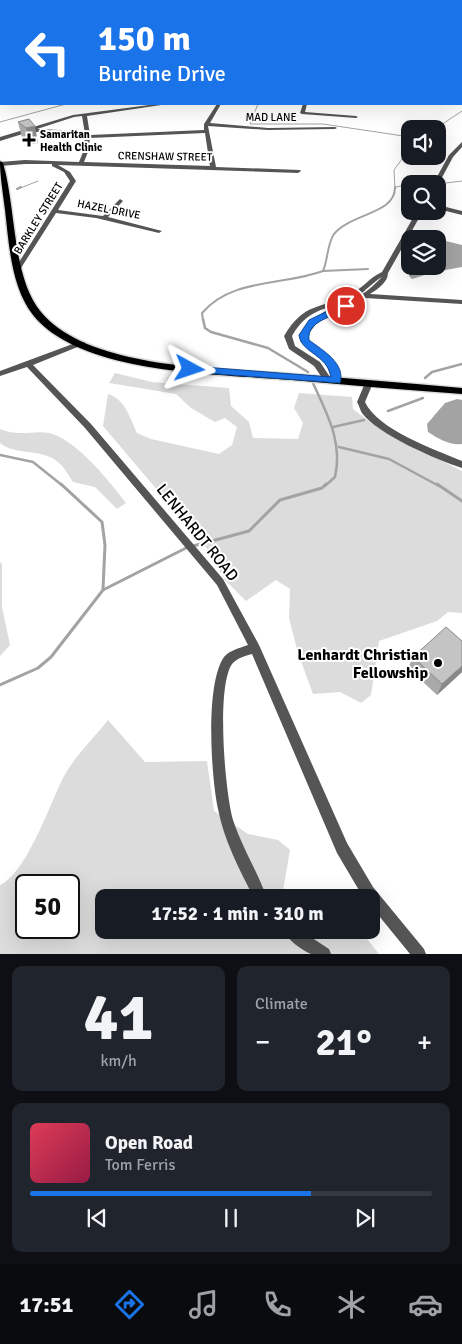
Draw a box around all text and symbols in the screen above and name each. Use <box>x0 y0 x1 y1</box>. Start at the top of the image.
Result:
text: 150 m <box>98 17 191 60</box>
icon: left <box>15 20 80 85</box>
text: Burdine Drive <box>98 60 226 87</box>
street label: MAD LANE <box>245 111 297 124</box>
map controls <box>401 120 446 275</box>
button: sound <box>401 120 446 165</box>
place label: Samaritan Health Clinic <box>40 128 102 154</box>
marker: Samaritan Health Clinic <box>22 133 36 147</box>
street label: CRENSHAW STREET <box>118 149 213 164</box>
button: search <box>401 175 446 220</box>
street label: BARKLEY STREET <box>11 180 66 257</box>
street label: HAZEL DRIVE <box>76 197 142 222</box>
button: layers <box>401 230 446 275</box>
pin <box>325 285 367 327</box>
icon: arrive <box>332 292 360 320</box>
position arrow <box>163 342 215 394</box>
street label: LENHARDT ROAD <box>152 480 243 585</box>
place label: Lenhardt Christian Fellowship <box>297 645 428 683</box>
marker: Lenhardt Christian Fellowship <box>432 657 444 669</box>
speed limit sign: 50 <box>15 874 80 939</box>
text: 17:52 · 1 min · 310 m <box>151 902 324 926</box>
text: 41 <box>83 978 154 1058</box>
text: Climate <box>255 994 308 1014</box>
text: 21° <box>315 1019 372 1066</box>
text: − <box>255 1025 270 1059</box>
text: + <box>417 1025 432 1059</box>
text: km/h <box>100 1051 137 1071</box>
text: Open Road <box>105 1131 193 1155</box>
text: Tom Ferris <box>105 1155 175 1175</box>
icon: previous <box>83 1204 111 1232</box>
icon: pause <box>217 1204 245 1232</box>
icon: next <box>351 1204 379 1232</box>
icon: directions <box>112 1287 147 1322</box>
icon: music <box>186 1287 221 1322</box>
icon: phone <box>260 1287 295 1322</box>
icon: climate <box>334 1287 369 1322</box>
icon: car <box>408 1287 443 1322</box>
text: 17:51 <box>19 1291 73 1318</box>

